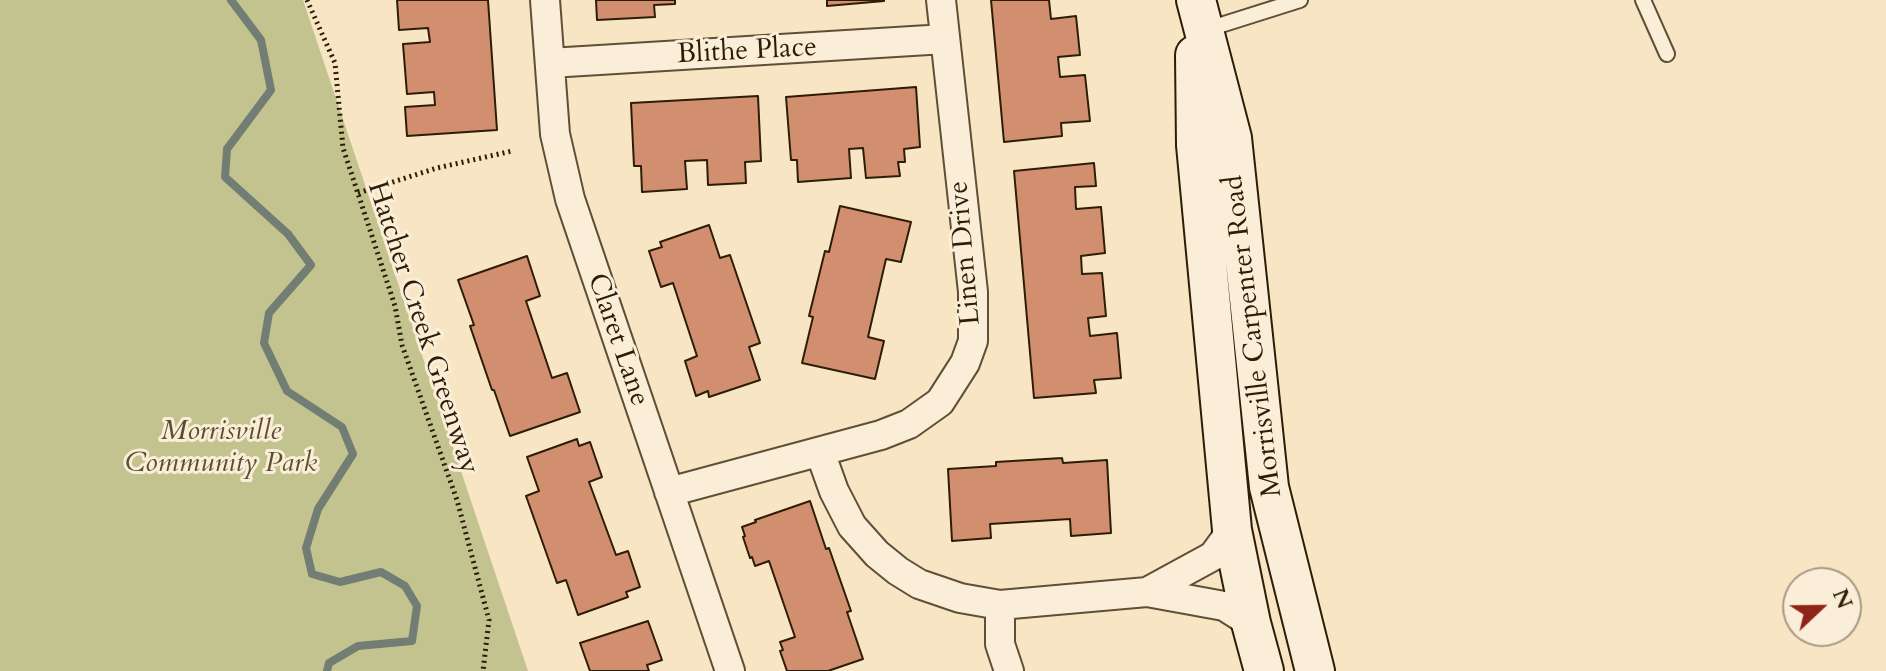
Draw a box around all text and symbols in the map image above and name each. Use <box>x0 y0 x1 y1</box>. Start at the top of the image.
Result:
street label: Blithe Place <box>676 32 818 72</box>
street label: Morrisville Carpenter Road <box>1218 173 1290 499</box>
street label: Hatcher Creek Greenway <box>359 178 485 478</box>
street label: Linen Drive <box>943 180 989 326</box>
street label: Claret Lane <box>579 269 655 411</box>
park label: Morrisville Community Park <box>125 416 317 482</box>
north arrow <box>1782 567 1862 647</box>
text: N <box>1825 584 1860 613</box>

